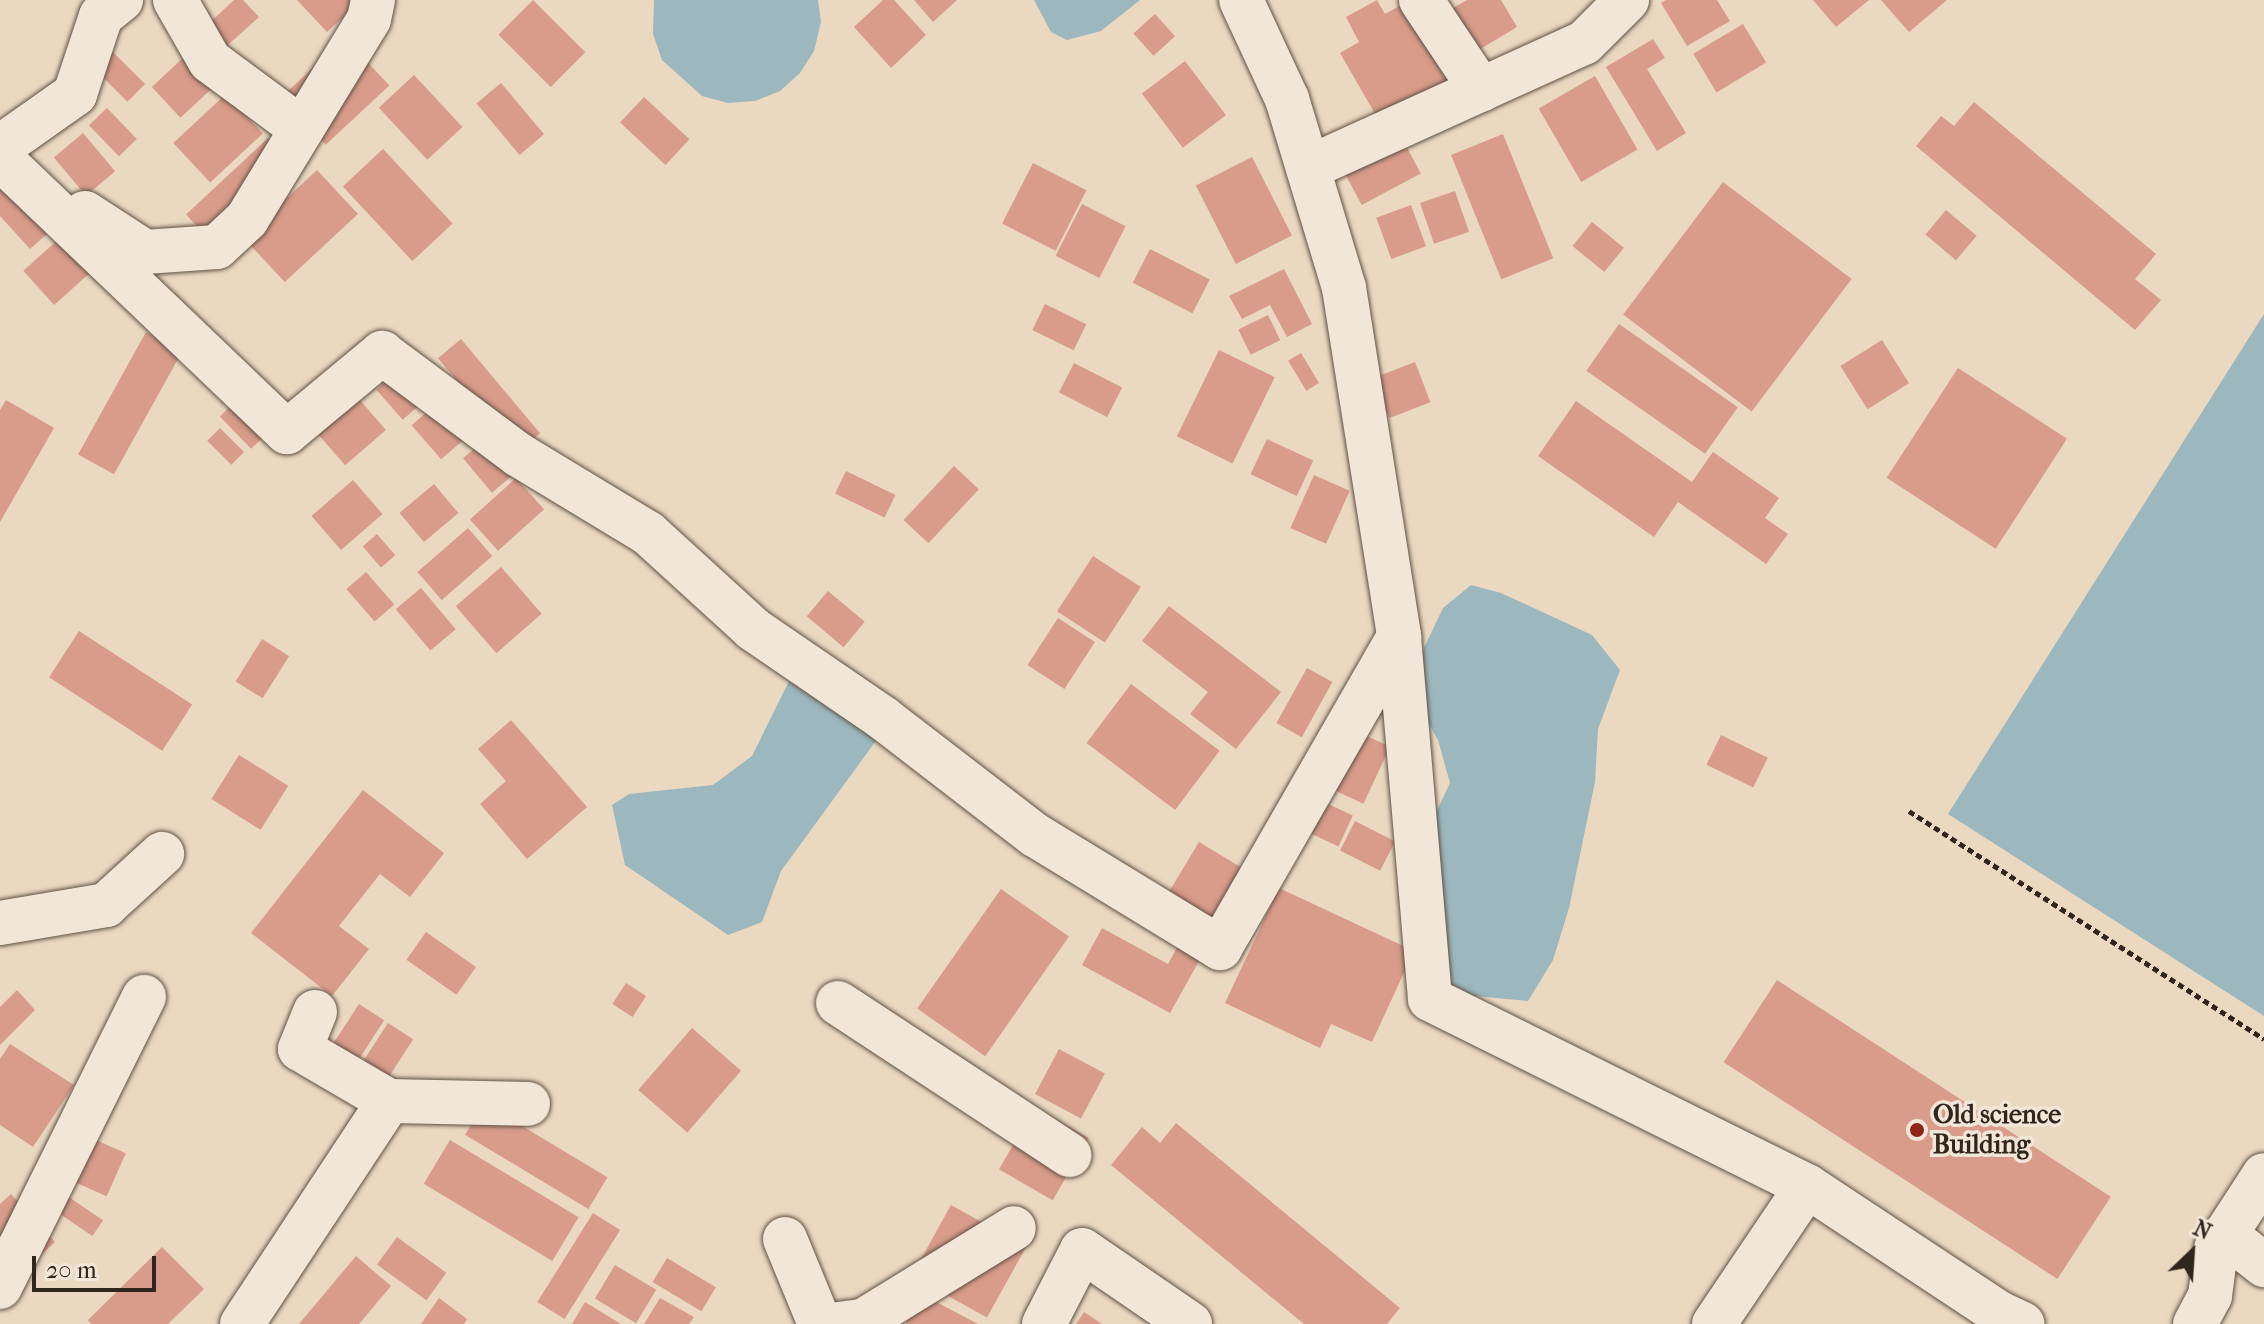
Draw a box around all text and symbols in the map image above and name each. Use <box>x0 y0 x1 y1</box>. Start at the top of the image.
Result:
place label: Old science Building <box>1933 1099 2061 1160</box>
marker: Old science Building <box>1908 1121 1926 1139</box>
north arrow <box>2152 1212 2232 1292</box>
text: N <box>2189 1215 2215 1246</box>
scale bar <box>36 1240 160 1290</box>
text: 20 m <box>46 1256 97 1284</box>

